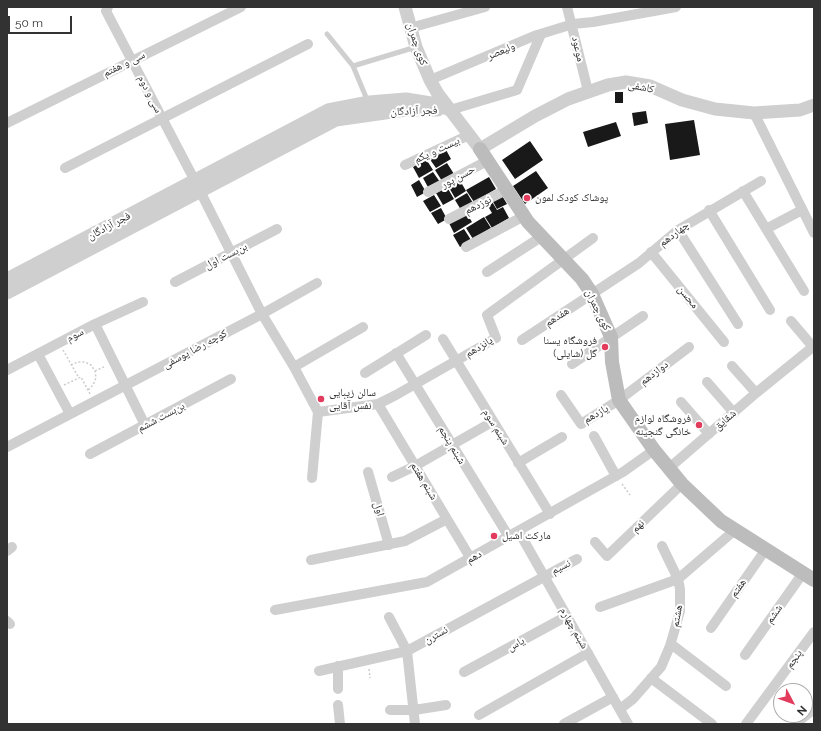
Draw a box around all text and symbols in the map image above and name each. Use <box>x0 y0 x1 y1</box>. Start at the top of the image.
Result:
scale bar <box>10 8 74 34</box>
text: 50 m <box>15 16 43 30</box>
street label: کوی چمران <box>404 21 430 67</box>
street label: موعود <box>569 35 587 63</box>
street label: ولیعصر <box>485 39 517 63</box>
street label: سی و هفتم <box>101 48 147 80</box>
street label: سی و دوم <box>135 73 165 115</box>
street label: کاشفی <box>627 78 655 96</box>
street label: فجر آزادگان <box>390 104 438 118</box>
street label: بیست و یکم <box>412 134 462 166</box>
street label: حسن پور <box>439 163 477 191</box>
place label: پوشاک کودک لمون <box>535 191 608 205</box>
street label: نوزدهم <box>462 193 494 217</box>
marker: پوشاک کودک لمون <box>522 193 532 203</box>
street label: فجر آزادگان <box>85 209 133 243</box>
street label: چهاردهم <box>656 218 692 250</box>
street label: بن‌بست اول <box>203 240 249 272</box>
street label: محسن <box>675 283 701 311</box>
street label: کوی چمران <box>582 287 614 333</box>
street label: هفدهم <box>542 304 572 330</box>
street label: سوم <box>64 325 86 345</box>
street label: کوچه رضا یوسفی <box>161 327 229 371</box>
street label: پانزدهم <box>463 334 495 360</box>
place label: فروشگاه یسنا گل (شایلی) <box>543 334 597 360</box>
marker: فروشگاه یسنا گل (شایلی) <box>600 342 610 352</box>
street label: دوازدهم <box>637 358 671 388</box>
place label: سالن زیبایی نفس آقایی <box>329 386 376 412</box>
marker: سالن زیبایی نفس آقایی <box>316 394 326 404</box>
street label: بن‌بست ششم <box>135 399 187 435</box>
street label: یازدهم <box>581 402 611 426</box>
street label: شبنم سوم <box>480 407 512 447</box>
street label: شقایق <box>711 407 739 433</box>
place label: فروشگاه لوازم خانگی گنجینه <box>635 412 691 438</box>
marker: فروشگاه لوازم خانگی گنجینه <box>694 420 704 430</box>
street label: شبنم پنجم <box>435 423 469 467</box>
street label: شبنم هفتم <box>408 460 440 502</box>
street label: اول <box>371 500 387 518</box>
street label: نهم <box>629 517 647 535</box>
place label: مارکت اشیل <box>502 529 551 543</box>
marker: مارکت اشیل <box>489 531 499 541</box>
street label: دهم <box>464 547 484 567</box>
street label: نسیم <box>549 557 573 577</box>
street label: هفتم <box>727 576 749 600</box>
street label: ششم <box>763 602 785 626</box>
street label: هشتم <box>669 604 685 628</box>
street label: شبنم چهارم <box>557 605 591 651</box>
street label: نسترن <box>422 623 450 647</box>
street label: یاس <box>505 634 527 654</box>
street label: پنجم <box>783 647 805 671</box>
north arrow <box>773 683 813 723</box>
text: N <box>794 703 809 718</box>

